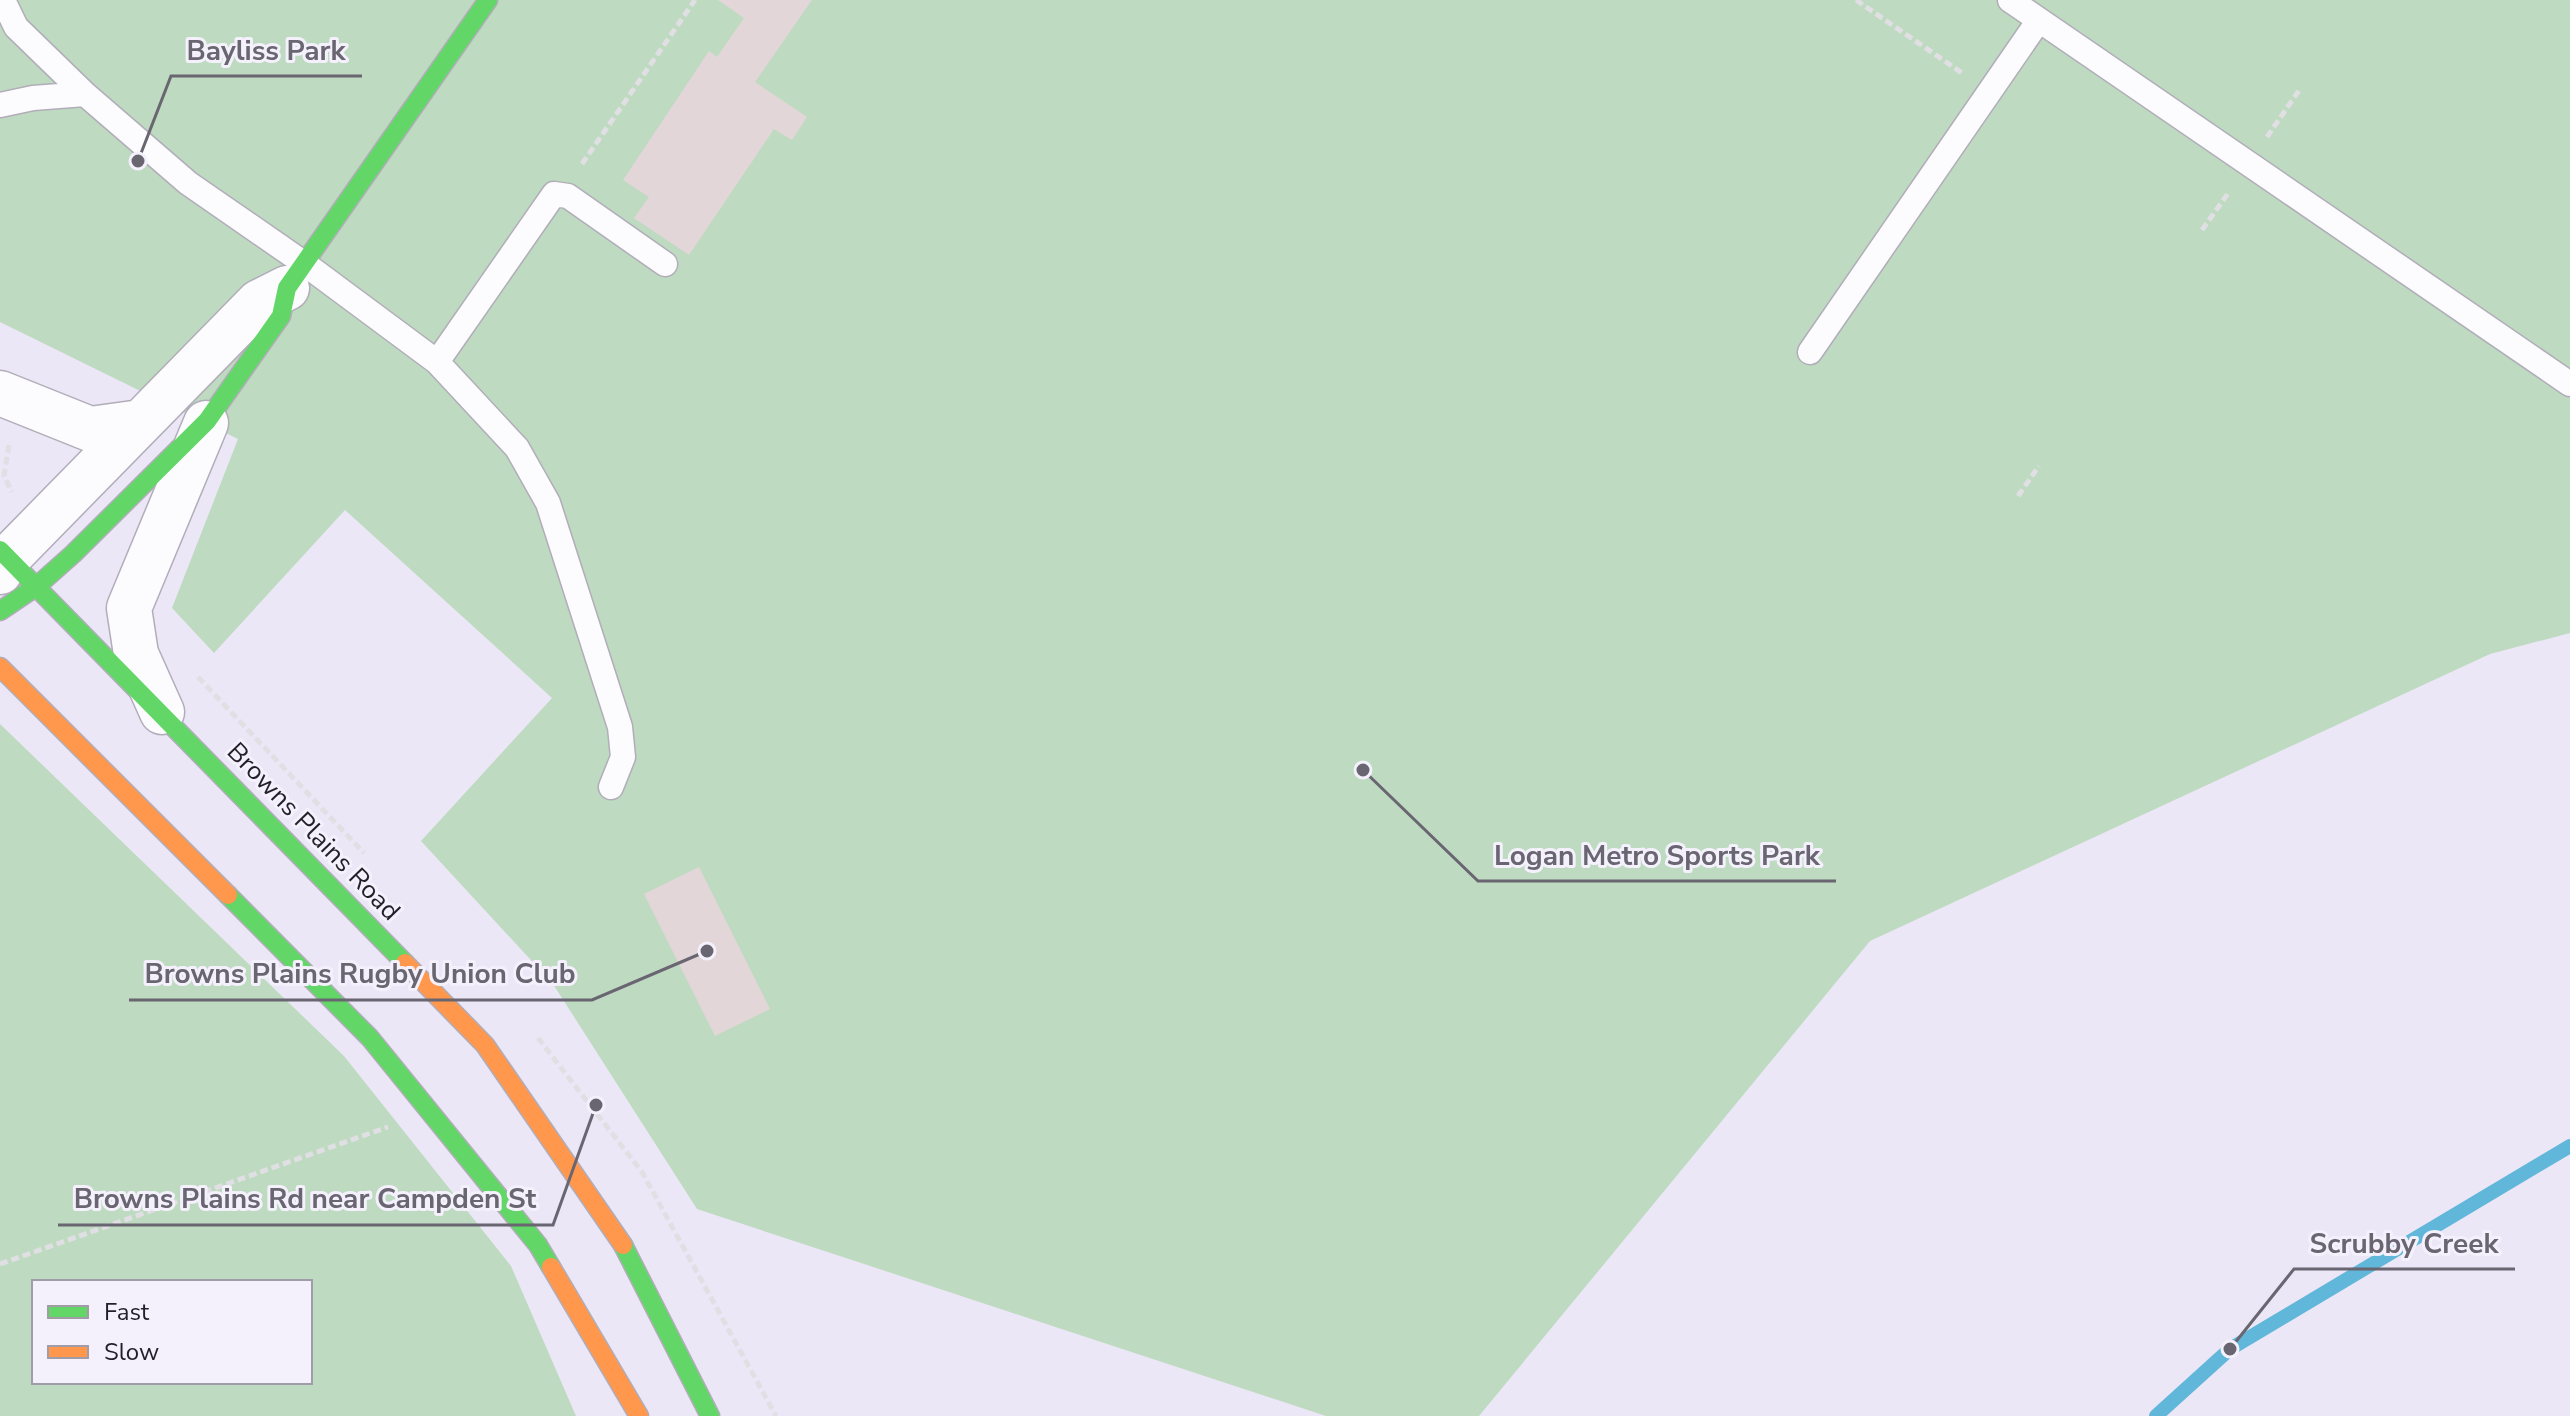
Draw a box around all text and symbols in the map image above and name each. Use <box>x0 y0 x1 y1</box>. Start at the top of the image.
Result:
callout: Bayliss Park <box>171 24 362 76</box>
text: Bayliss Park <box>186 32 347 70</box>
street label: Browns Plains Road <box>219 735 408 928</box>
callout: Logan Metro Sports Park <box>1478 829 1836 881</box>
text: Logan Metro Sports Park <box>1494 837 1821 875</box>
callout: Browns Plains Rugby Union Club <box>129 948 592 1000</box>
text: Browns Plains Rugby Union Club <box>145 955 575 993</box>
callout: Browns Plains Rd near Campden St <box>58 1173 553 1225</box>
text: Browns Plains Rd near Campden St <box>74 1180 537 1218</box>
callout: Scrubby Creek <box>2294 1217 2515 1269</box>
text: Scrubby Creek <box>2310 1225 2499 1263</box>
legend <box>32 1280 312 1384</box>
text: Fast <box>104 1296 150 1328</box>
text: Slow <box>104 1336 159 1368</box>

